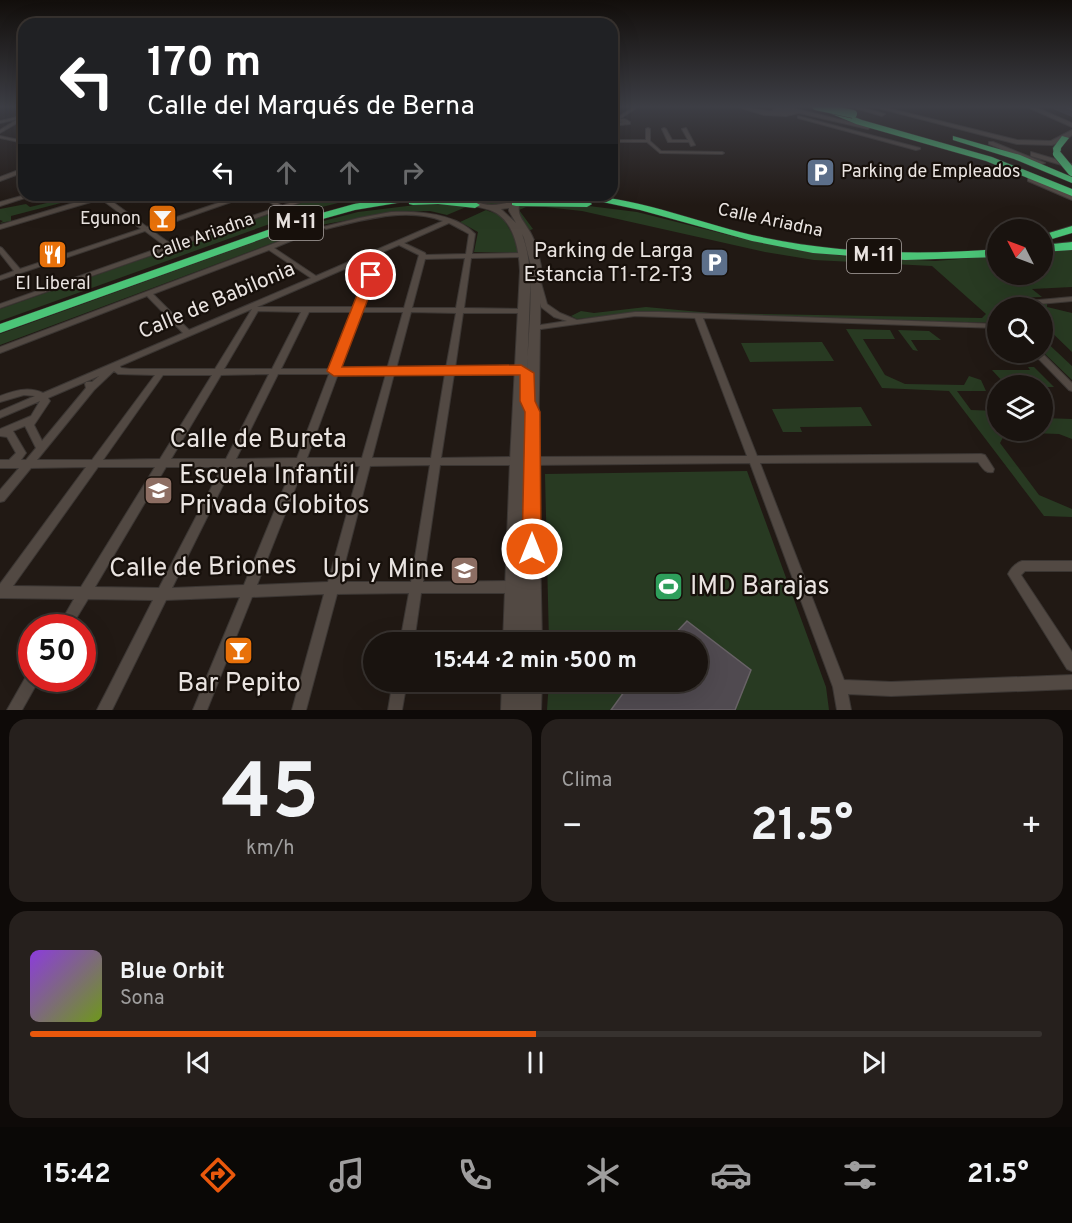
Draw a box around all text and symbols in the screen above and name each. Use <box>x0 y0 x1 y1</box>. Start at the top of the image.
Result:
text: 170 m <box>147 38 261 91</box>
icon: left <box>48 42 126 120</box>
text: Calle del Marqués de Berna <box>147 90 475 124</box>
icon: left <box>207 156 240 189</box>
icon: ahead <box>270 156 303 189</box>
icon: ahead <box>333 156 366 189</box>
icon: right <box>396 156 429 189</box>
parking icon: Parking de Empleados <box>804 156 836 188</box>
place label: Parking de Empleados <box>841 161 1020 184</box>
street label: Calle Ariadna <box>715 199 825 243</box>
bar icon: Egunon <box>146 203 178 235</box>
road number: M-11 <box>269 206 323 240</box>
place label: Egunon <box>80 208 141 231</box>
street label: Calle Ariadna <box>149 208 257 266</box>
north arrow <box>987 219 1053 285</box>
map controls <box>987 219 1053 441</box>
place label: Parking de Larga Estancia T1-T2-T3 <box>524 238 693 289</box>
restaurant icon: El Liberal <box>37 239 69 271</box>
road number: M-11 <box>847 239 901 273</box>
parking icon: Parking de Larga Estancia T1-T2-T3 <box>698 247 730 279</box>
pin <box>345 249 396 300</box>
street label: Calle de Babilonia <box>135 256 299 346</box>
icon: arrive <box>354 258 387 291</box>
place label: El Liberal <box>15 273 91 296</box>
button: search <box>987 297 1053 363</box>
button: layers <box>987 375 1053 441</box>
street label: Calle de Bureta <box>169 424 347 457</box>
place label: Escuela Infantil Privada Globitos <box>179 460 370 523</box>
school or university icon: Escuela Infantil Privada Globitos <box>142 475 174 507</box>
position arrow <box>500 517 564 581</box>
street label: Calle de Briones <box>109 550 297 586</box>
place label: Upi y Mine <box>322 554 444 587</box>
school or university icon: Upi y Mine <box>449 554 481 586</box>
sports icon: IMD Barajas <box>653 571 685 603</box>
place label: IMD Barajas <box>690 571 830 604</box>
speed limit sign: 50 <box>18 614 96 692</box>
bar icon: Bar Pepito <box>223 634 255 666</box>
text: 15:44 · 2 min · 500 m <box>434 648 637 675</box>
place label: Bar Pepito <box>177 668 301 701</box>
text: 45 <box>221 747 319 846</box>
text: Clima <box>562 768 612 794</box>
text: 21.5° <box>750 799 853 856</box>
text: − <box>562 807 583 849</box>
text: + <box>1021 807 1042 849</box>
text: km/h <box>246 836 295 862</box>
text: Blue Orbit <box>120 959 225 986</box>
text: Sona <box>120 986 165 1012</box>
icon: previous <box>182 1046 215 1079</box>
icon: pause <box>519 1046 552 1079</box>
icon: next <box>857 1046 890 1079</box>
icon: directions <box>197 1154 239 1196</box>
icon: music <box>326 1154 368 1196</box>
icon: phone <box>454 1154 496 1196</box>
icon: climate <box>582 1154 624 1196</box>
icon: car <box>710 1154 752 1196</box>
icon: filters <box>839 1154 881 1196</box>
text: 15:42 <box>43 1158 111 1192</box>
text: 21.5° <box>967 1158 1029 1192</box>

